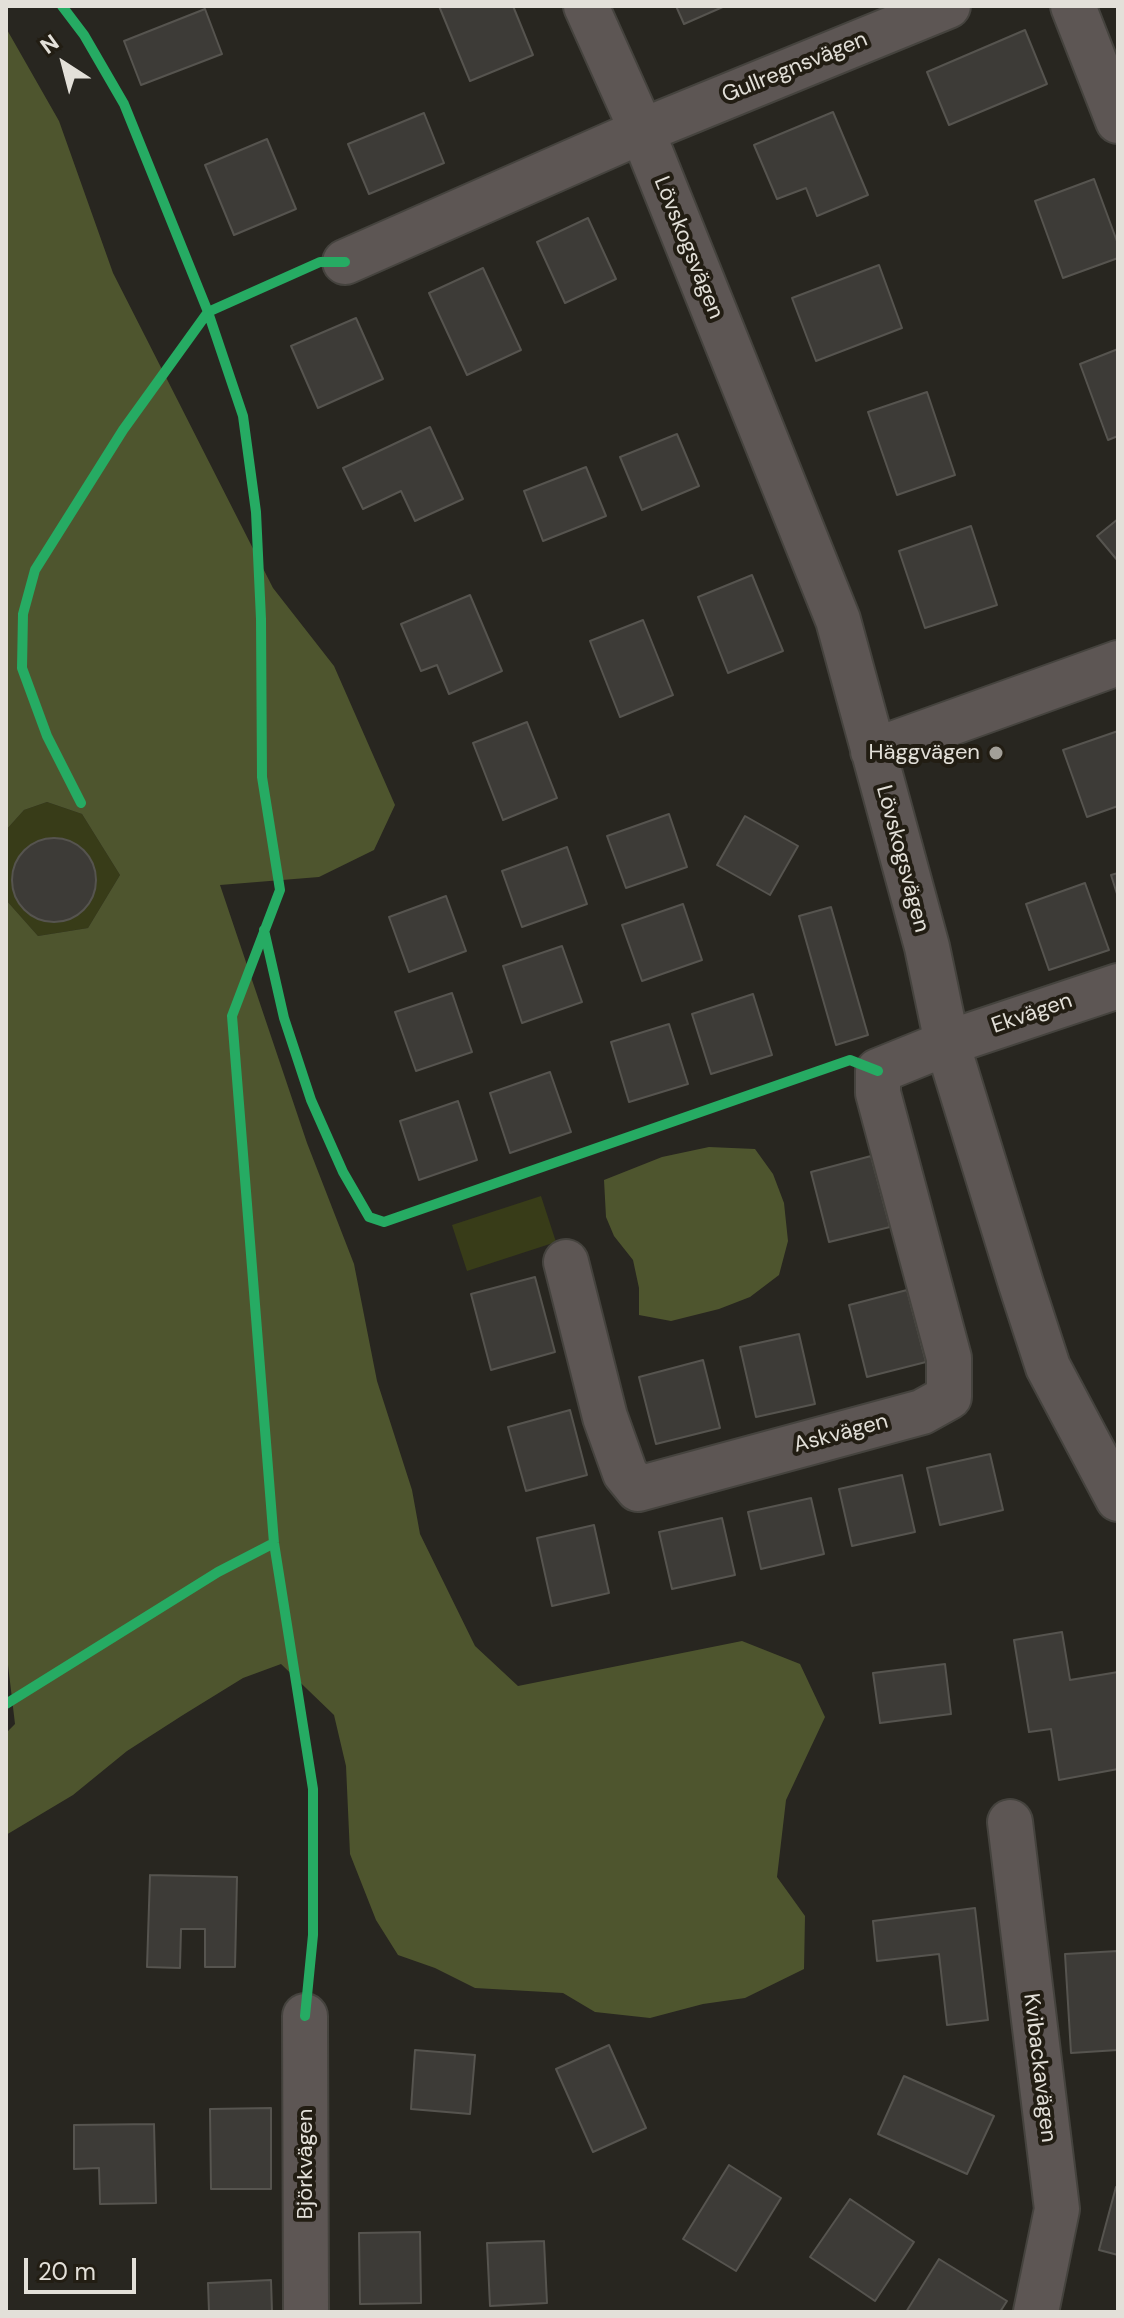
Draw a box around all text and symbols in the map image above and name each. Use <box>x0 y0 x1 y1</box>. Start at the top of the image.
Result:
north arrow <box>24 24 104 104</box>
street label: Gullregnsvägen <box>718 27 872 109</box>
text: N <box>35 28 65 61</box>
street label: Lövskogsvägen <box>647 173 729 323</box>
place label: Häggvägen <box>868 740 980 766</box>
marker: Häggvägen <box>987 744 1005 762</box>
street label: Lövskogsvägen <box>870 783 934 935</box>
street label: Ekvägen <box>988 988 1076 1040</box>
street label: Askvägen <box>791 1409 891 1459</box>
street label: Kvibackavägen <box>1017 1992 1061 2144</box>
street label: Björkvägen <box>293 2109 319 2219</box>
scale bar <box>28 2242 140 2292</box>
text: 20 m <box>38 2256 96 2287</box>

